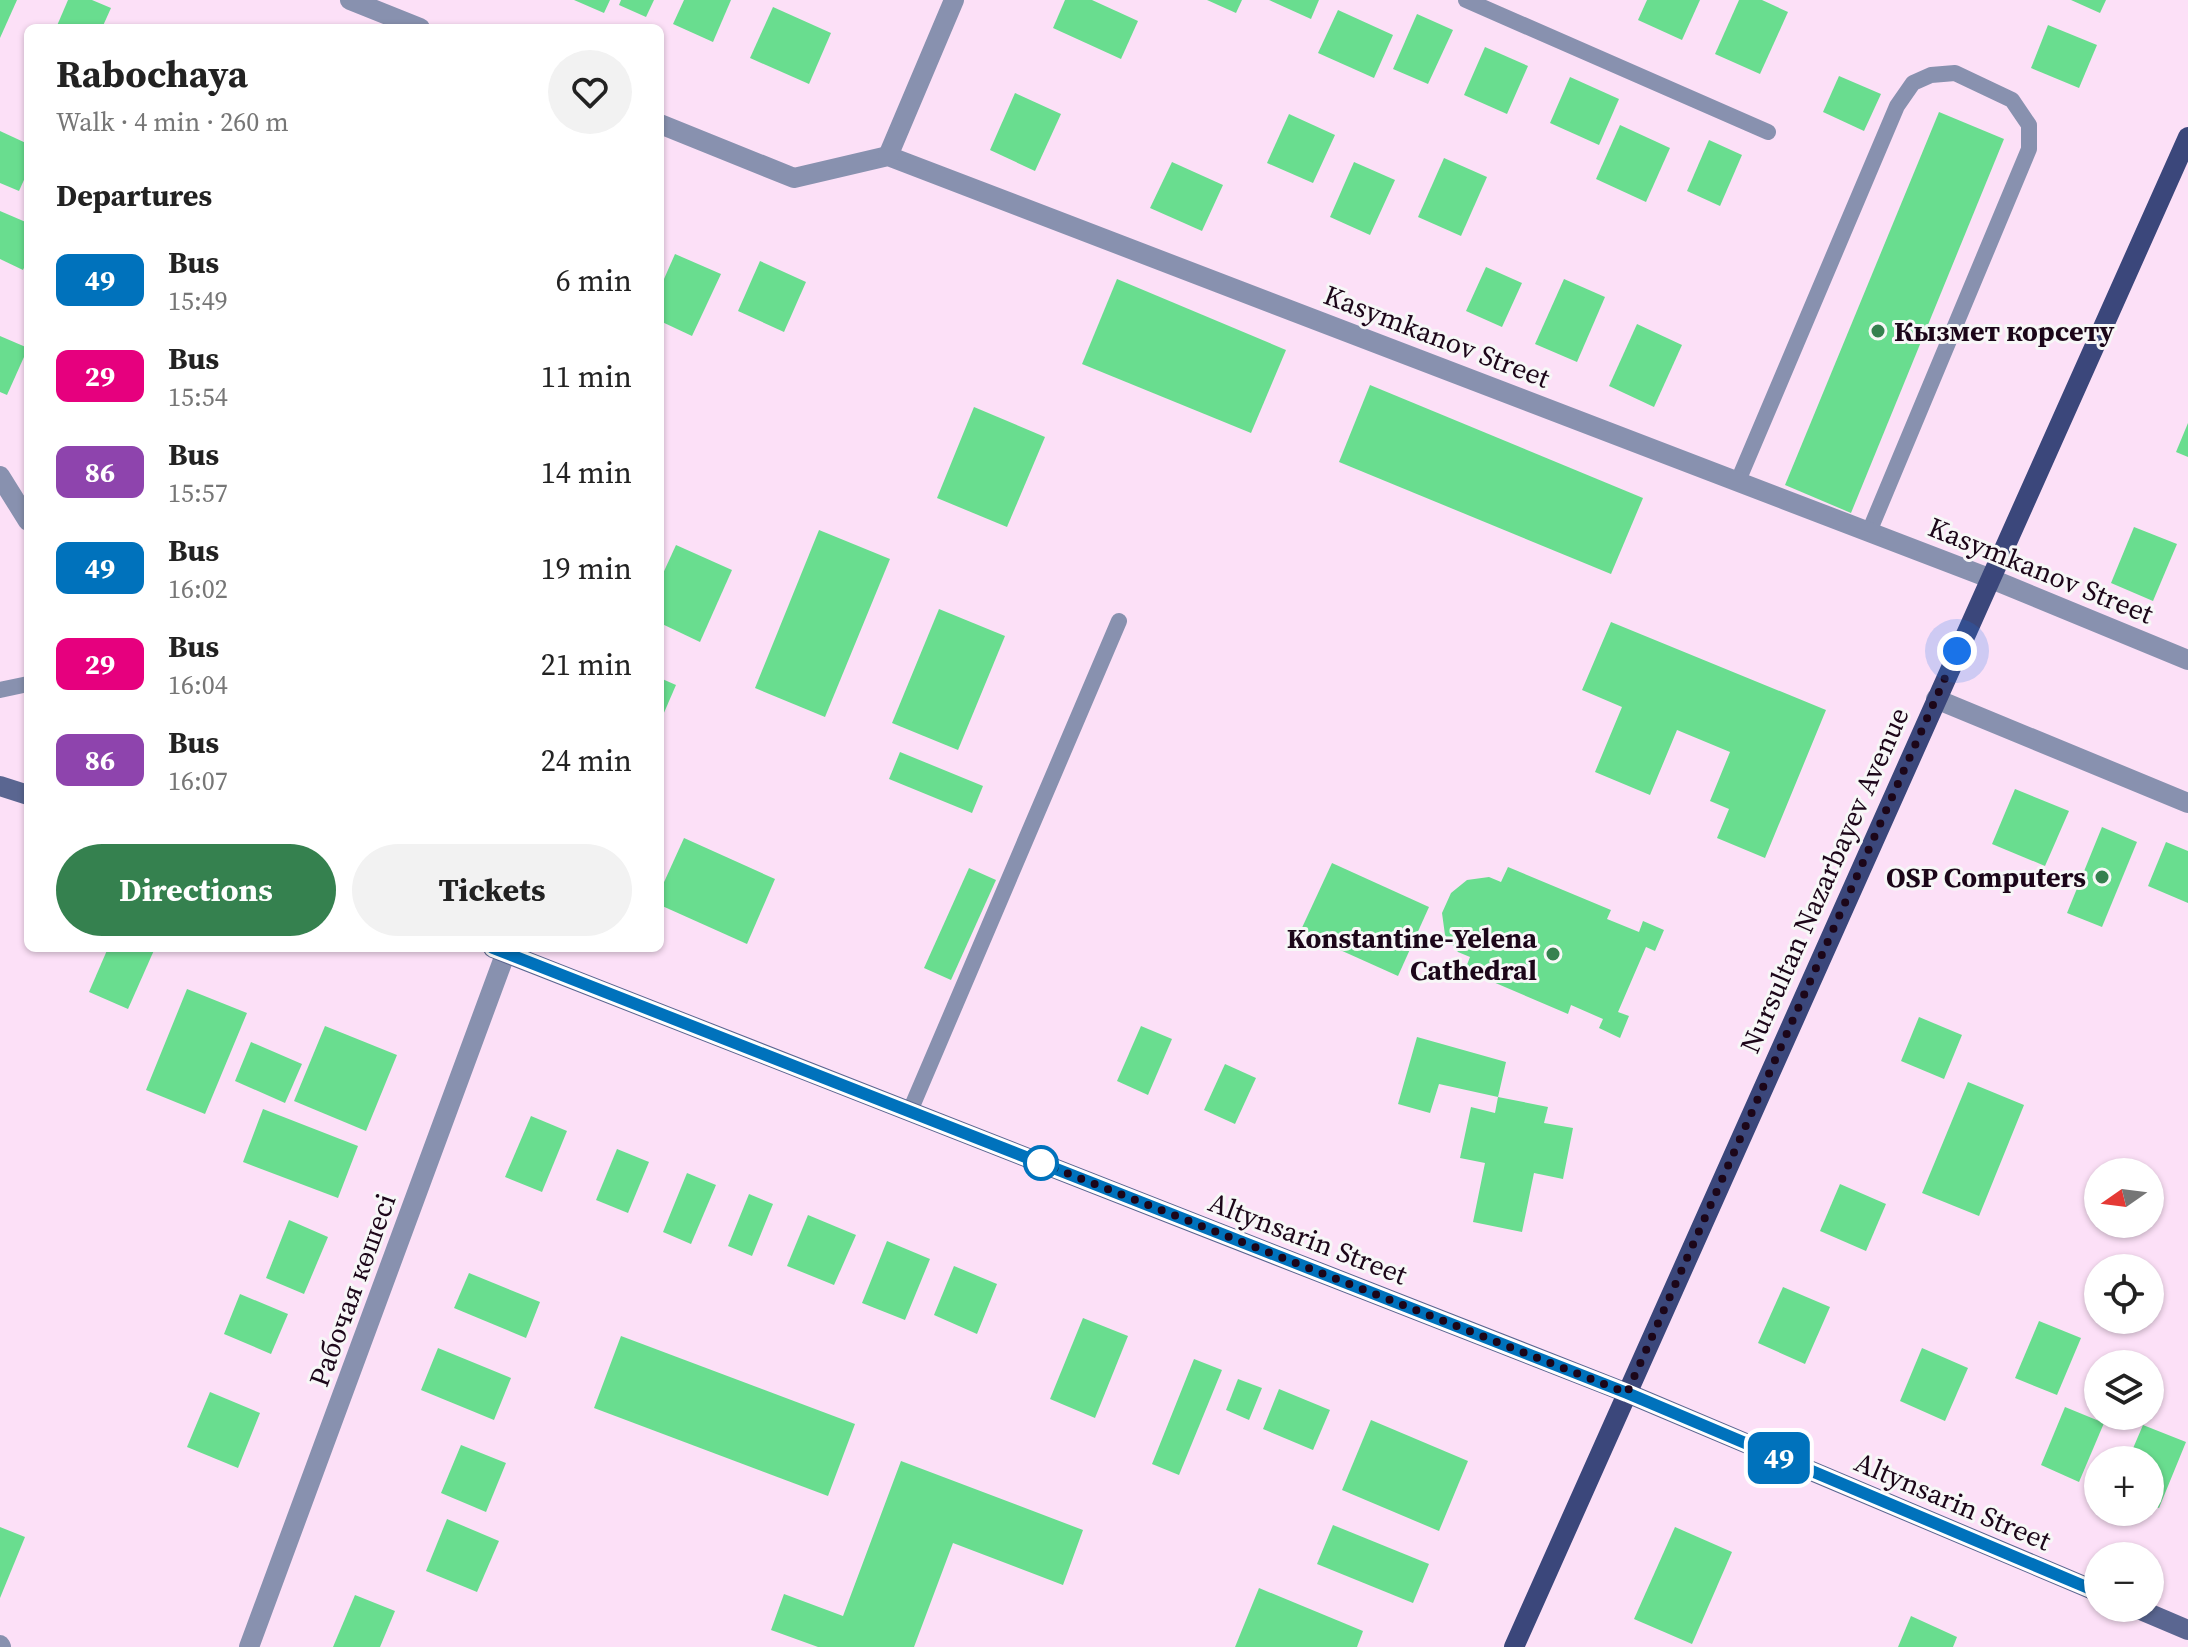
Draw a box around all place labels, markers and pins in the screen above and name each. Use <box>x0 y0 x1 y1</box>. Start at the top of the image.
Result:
place label: Кызмет корсету <box>1894 312 2115 350</box>
marker: Кызмет корсету <box>1869 322 1887 340</box>
place label: OSP Computers <box>1886 858 2086 896</box>
marker: OSP Computers <box>2093 868 2111 886</box>
place label: Konstantine-Yelena Cathedral <box>1287 919 1537 989</box>
marker: Konstantine-Yelena Cathedral <box>1544 945 1562 963</box>
unlabelled marker <box>1024 1146 1058 1180</box>

